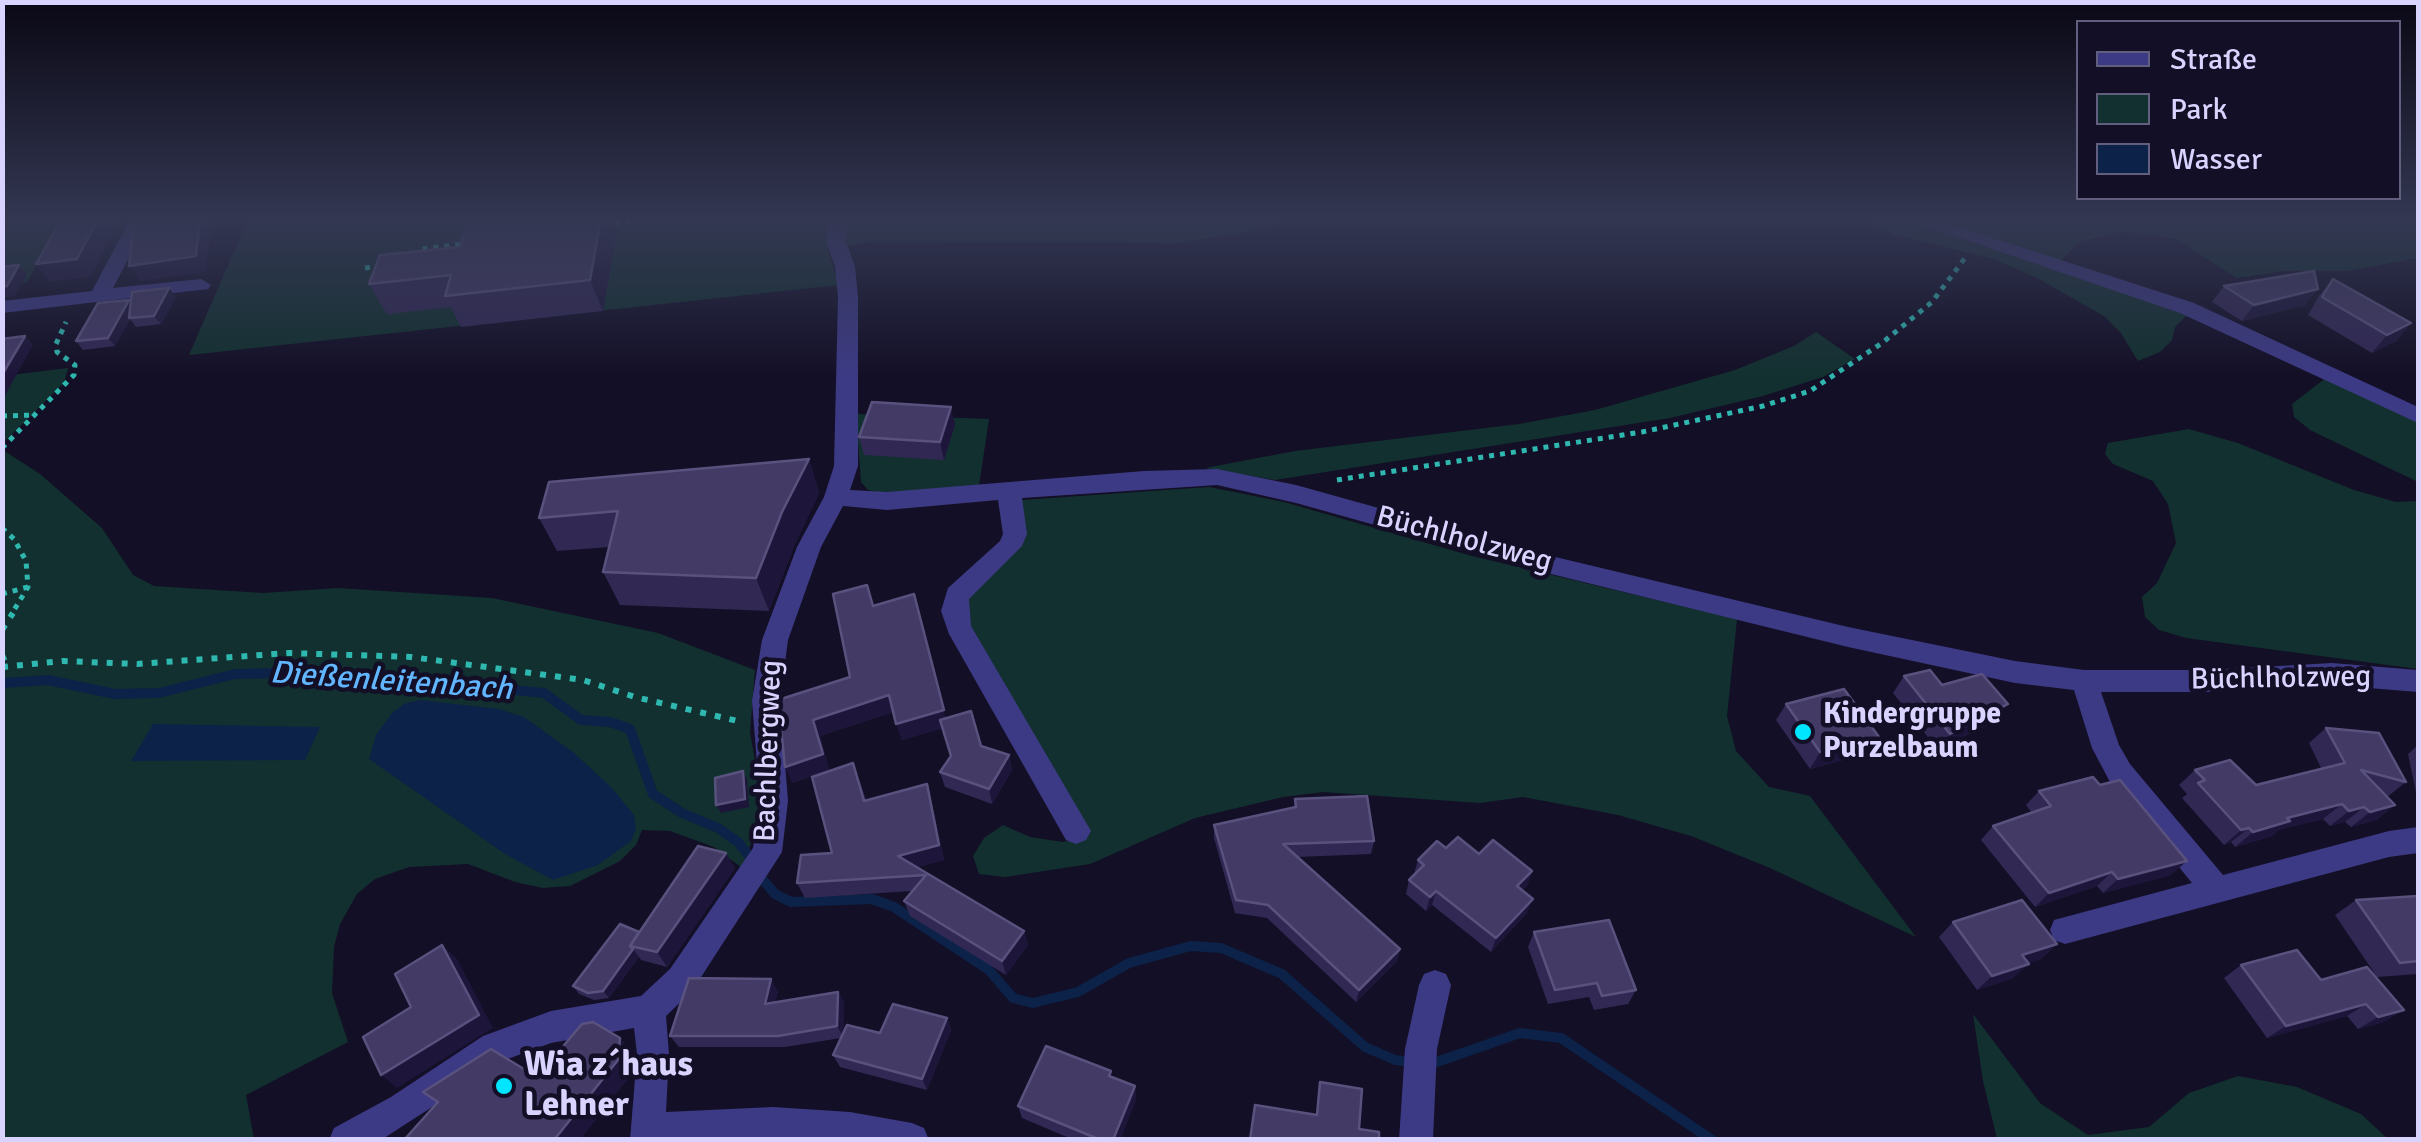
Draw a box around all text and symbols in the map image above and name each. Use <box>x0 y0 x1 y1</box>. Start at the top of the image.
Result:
legend <box>2076 20 2401 200</box>
text: Straße <box>2170 41 2257 78</box>
text: Park <box>2170 91 2228 128</box>
text: Wasser <box>2170 141 2262 178</box>
street label: Büchlholzweg <box>1372 499 1556 581</box>
water label: Dießenleitenbach <box>269 654 513 710</box>
street label: Bachlbergweg <box>748 659 790 843</box>
street label: Büchlholzweg <box>2190 659 2372 699</box>
place label: Kindergruppe Purzelbaum <box>1823 697 2001 768</box>
marker: Kindergruppe Purzelbaum <box>1792 721 1814 743</box>
place label: Wia z´haus Lehner <box>524 1045 693 1127</box>
marker: Wia z´haus Lehner <box>493 1075 515 1097</box>

